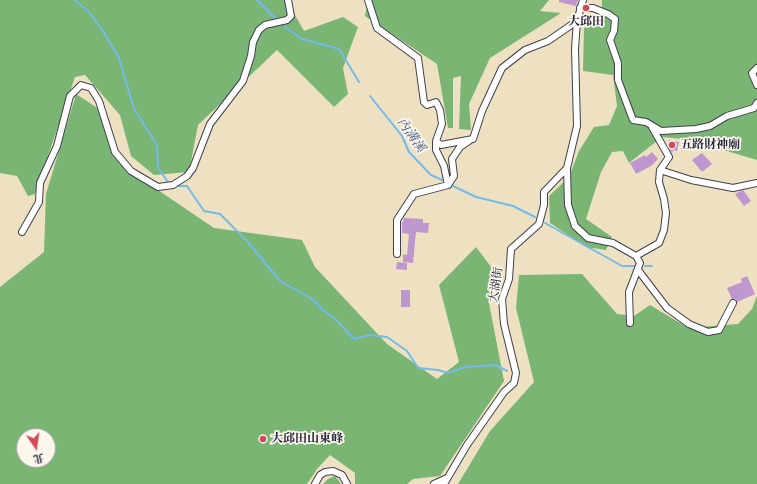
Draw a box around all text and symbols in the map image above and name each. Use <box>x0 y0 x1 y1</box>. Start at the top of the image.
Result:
marker: 大邱田 <box>581 3 591 13</box>
place label: 大邱田 <box>568 15 604 29</box>
water label: 內溝溪 <box>393 115 429 155</box>
place label: 五路財神廟 <box>680 138 740 152</box>
marker: 五路財神廟 <box>667 140 677 150</box>
street label: 大湖街 <box>486 266 506 304</box>
north arrow <box>16 428 56 468</box>
place label: 大邱田山東峰 <box>271 432 343 446</box>
marker: 大邱田山東峰 <box>258 434 268 444</box>
text: 北 <box>32 451 45 467</box>

